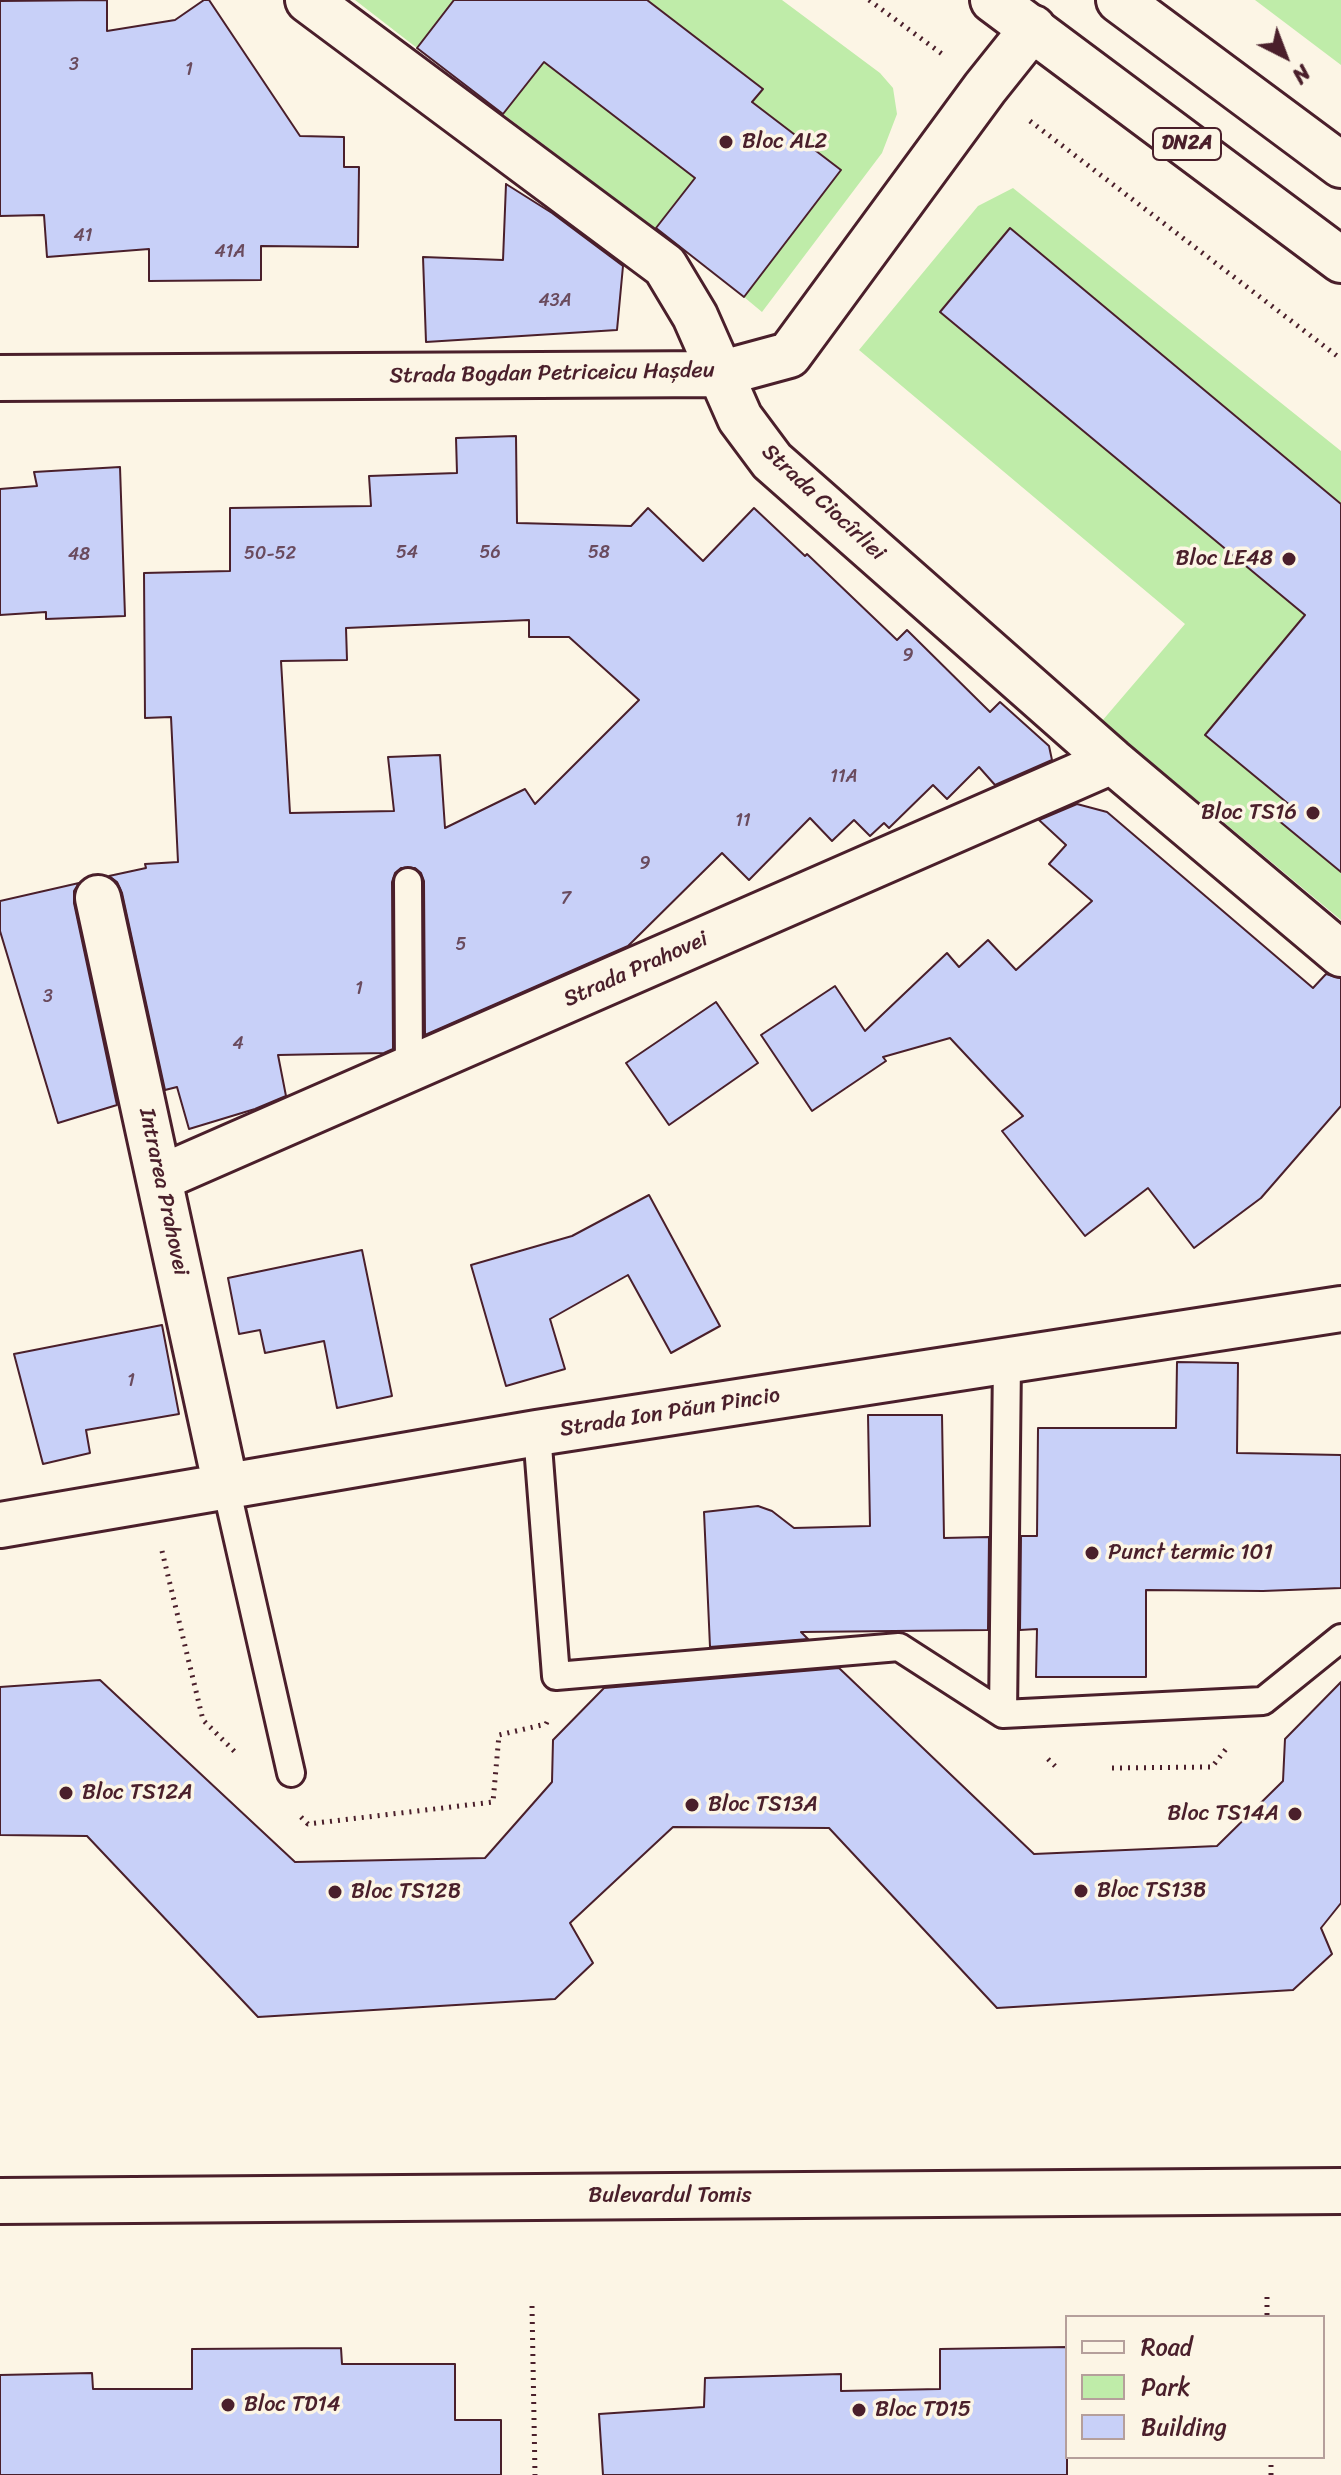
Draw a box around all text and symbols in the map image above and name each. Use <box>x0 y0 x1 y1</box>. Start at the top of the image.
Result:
north arrow <box>1245 16 1325 96</box>
house number: 3 <box>69 54 79 76</box>
text: N <box>1283 55 1320 94</box>
house number: 1 <box>185 59 193 81</box>
road number: DN2A <box>1153 128 1221 160</box>
place label: Bloc AL2 <box>742 129 827 155</box>
marker: Bloc AL2 <box>717 133 735 151</box>
house number: 41 <box>74 225 92 247</box>
house number: 41A <box>215 241 245 263</box>
house number: 43A <box>539 290 571 312</box>
street label: Strada Bogdan Petriceicu Hașdeu <box>389 358 715 390</box>
street label: Strada Ciocîrliei <box>756 439 890 567</box>
house number: 54 <box>396 542 418 564</box>
house number: 56 <box>479 542 501 564</box>
house number: 58 <box>588 542 610 564</box>
house number: 50-52 <box>244 543 296 565</box>
house number: 48 <box>68 544 90 566</box>
place label: Bloc LE48 <box>1176 546 1273 572</box>
marker: Bloc LE48 <box>1280 550 1298 568</box>
house number: 9 <box>902 645 914 667</box>
house number: 11A <box>830 766 858 788</box>
place label: Bloc TS16 <box>1201 800 1297 826</box>
marker: Bloc TS16 <box>1304 804 1322 822</box>
house number: 11 <box>735 810 751 832</box>
house number: 9 <box>639 853 651 875</box>
house number: 7 <box>561 888 571 910</box>
street label: Strada Prahovei <box>560 926 712 1014</box>
house number: 5 <box>456 934 466 956</box>
house number: 1 <box>355 978 363 1000</box>
house number: 3 <box>43 986 53 1008</box>
house number: 4 <box>232 1033 244 1055</box>
street label: Intrarea Prahovei <box>132 1106 194 1278</box>
house number: 1 <box>127 1370 135 1392</box>
street label: Strada Ion Păun Pincio <box>558 1383 782 1443</box>
place label: Punct termic 101 <box>1108 1540 1273 1566</box>
marker: Punct termic 101 <box>1083 1544 1101 1562</box>
place label: Bloc TS12A <box>82 1780 193 1806</box>
marker: Bloc TS12A <box>57 1784 75 1802</box>
place label: Bloc TS13A <box>708 1792 818 1818</box>
marker: Bloc TS13A <box>683 1796 701 1814</box>
place label: Bloc TS14A <box>1167 1801 1279 1827</box>
marker: Bloc TS14A <box>1286 1805 1304 1823</box>
place label: Bloc TS13B <box>1097 1878 1207 1904</box>
place label: Bloc TS12B <box>351 1879 461 1905</box>
marker: Bloc TS13B <box>1072 1882 1090 1900</box>
marker: Bloc TS12B <box>326 1883 344 1901</box>
street label: Bulevardul Tomis <box>588 2183 752 2209</box>
legend <box>1065 2315 1325 2459</box>
text: Road <box>1141 2326 1192 2368</box>
text: Park <box>1141 2366 1190 2408</box>
place label: Bloc TD14 <box>244 2392 341 2418</box>
marker: Bloc TD14 <box>219 2396 237 2414</box>
place label: Bloc TD15 <box>875 2397 971 2423</box>
marker: Bloc TD15 <box>850 2401 868 2419</box>
text: Building <box>1141 2406 1227 2448</box>

